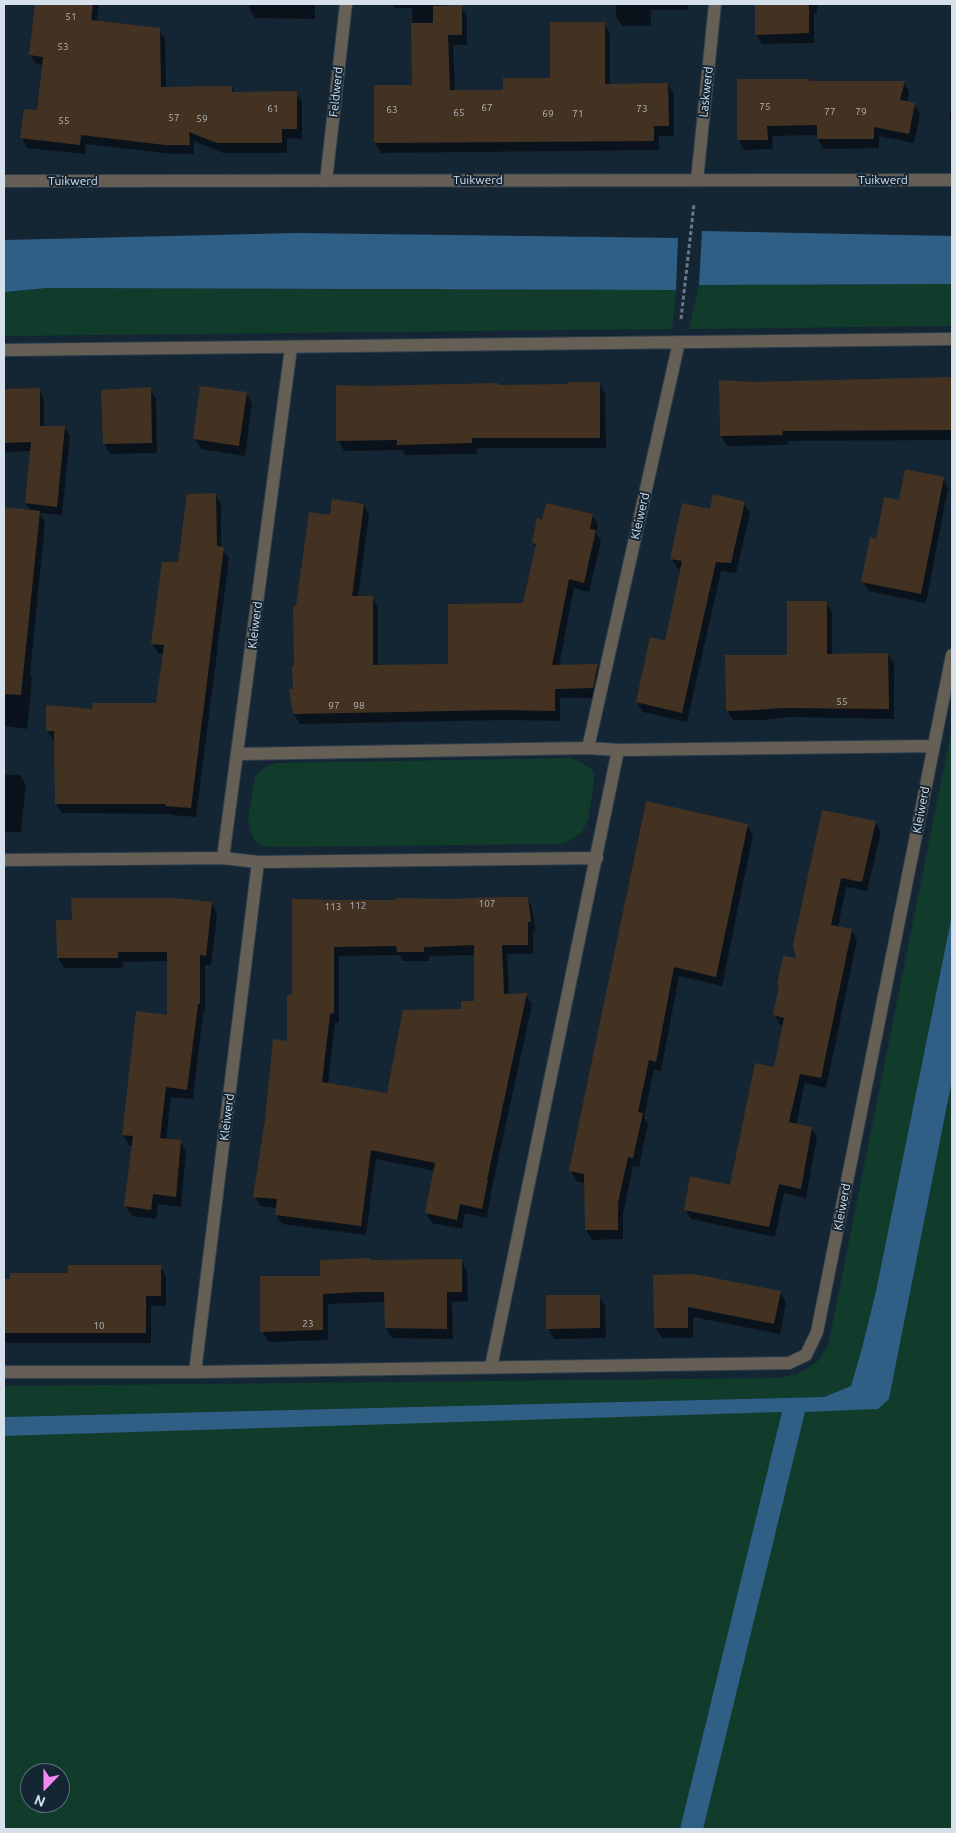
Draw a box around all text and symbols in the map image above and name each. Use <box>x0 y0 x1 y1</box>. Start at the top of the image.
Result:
house number: 51 <box>65 11 77 23</box>
house number: 53 <box>57 41 69 53</box>
street label: Feldwerd <box>326 66 346 118</box>
street label: Laskwerd <box>696 66 716 118</box>
house number: 75 <box>759 101 771 113</box>
house number: 67 <box>481 102 493 114</box>
house number: 61 <box>267 103 279 115</box>
house number: 73 <box>636 103 648 115</box>
house number: 63 <box>386 104 398 116</box>
house number: 77 <box>824 106 836 118</box>
house number: 79 <box>855 106 867 118</box>
house number: 65 <box>453 107 465 119</box>
house number: 69 <box>542 108 554 120</box>
house number: 71 <box>572 108 584 120</box>
house number: 57 <box>168 112 180 124</box>
house number: 59 <box>196 113 208 125</box>
house number: 55 <box>58 115 70 127</box>
street label: Tuikwerd <box>453 173 503 187</box>
street label: Tuikwerd <box>858 173 908 187</box>
street label: Tuikwerd <box>48 174 98 188</box>
street label: Kleiwerd <box>628 491 652 541</box>
street label: Kleiwerd <box>245 601 265 649</box>
house number: 55 <box>836 696 848 708</box>
house number: 97 <box>328 700 340 712</box>
house number: 98 <box>353 700 365 712</box>
street label: Kleiwerd <box>909 785 933 835</box>
house number: 107 <box>479 898 495 910</box>
house number: 112 <box>350 900 366 912</box>
house number: 113 <box>325 901 341 913</box>
street label: Kleiwerd <box>217 1093 237 1141</box>
street label: Kleiwerd <box>830 1182 854 1232</box>
house number: 23 <box>302 1318 314 1330</box>
house number: 10 <box>93 1320 105 1332</box>
north arrow <box>20 1763 70 1813</box>
text: N <box>32 1792 48 1810</box>

